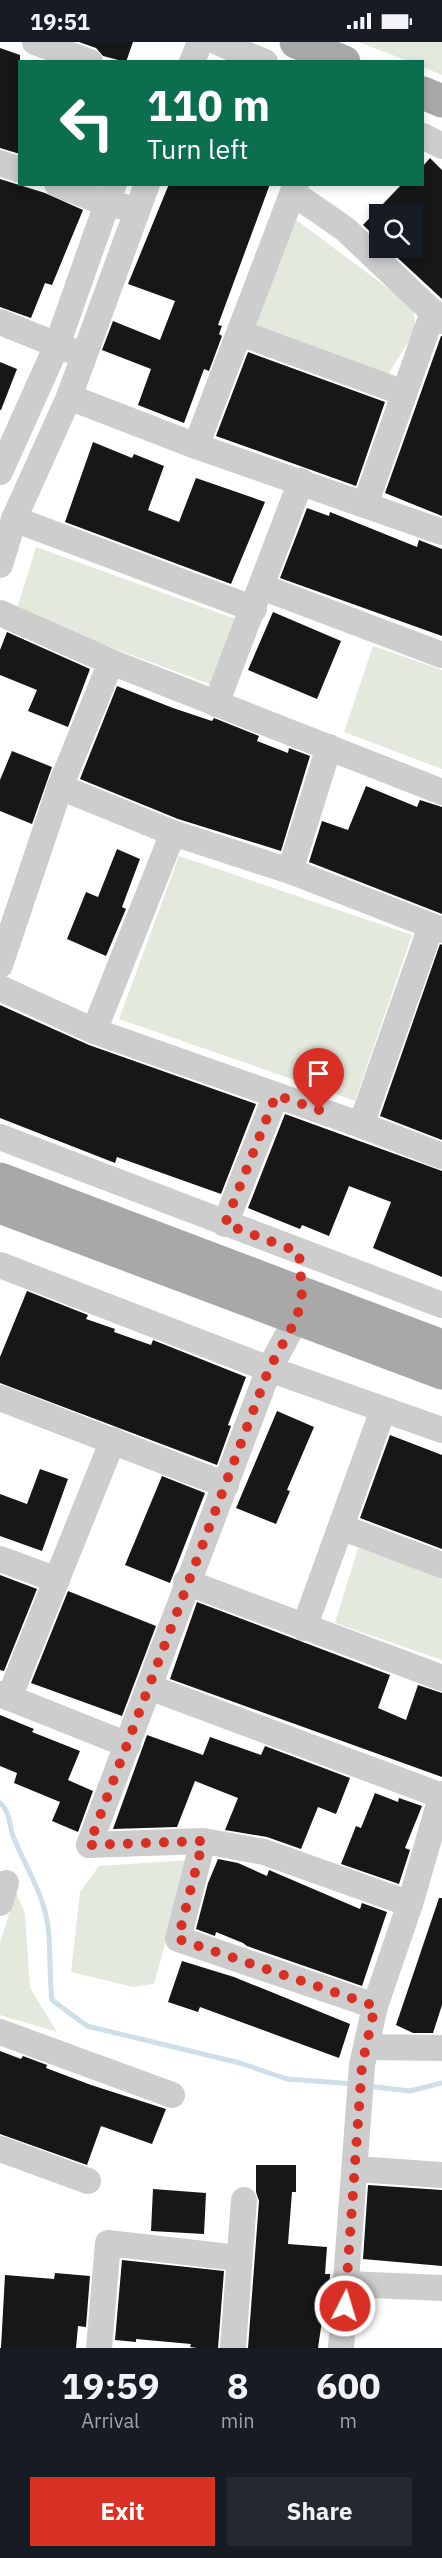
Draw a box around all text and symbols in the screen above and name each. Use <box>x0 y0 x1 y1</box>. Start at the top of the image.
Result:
text: 19:51 <box>30 7 90 36</box>
text: 110 m <box>147 78 270 133</box>
icon: left <box>48 84 126 162</box>
text: Turn left <box>147 131 248 166</box>
map controls <box>369 204 423 258</box>
button: search <box>369 204 423 258</box>
pin <box>293 1048 344 1110</box>
icon: arrive <box>302 1057 335 1090</box>
position arrow <box>313 2274 377 2338</box>
text: 19:59 <box>61 2362 160 2409</box>
text: 8 <box>227 2362 249 2409</box>
text: 600 <box>316 2362 381 2409</box>
text: Arrival <box>81 2407 140 2434</box>
text: min <box>221 2407 255 2434</box>
text: m <box>340 2407 357 2434</box>
button: Exit <box>30 2477 215 2546</box>
button: Share <box>227 2477 412 2546</box>

